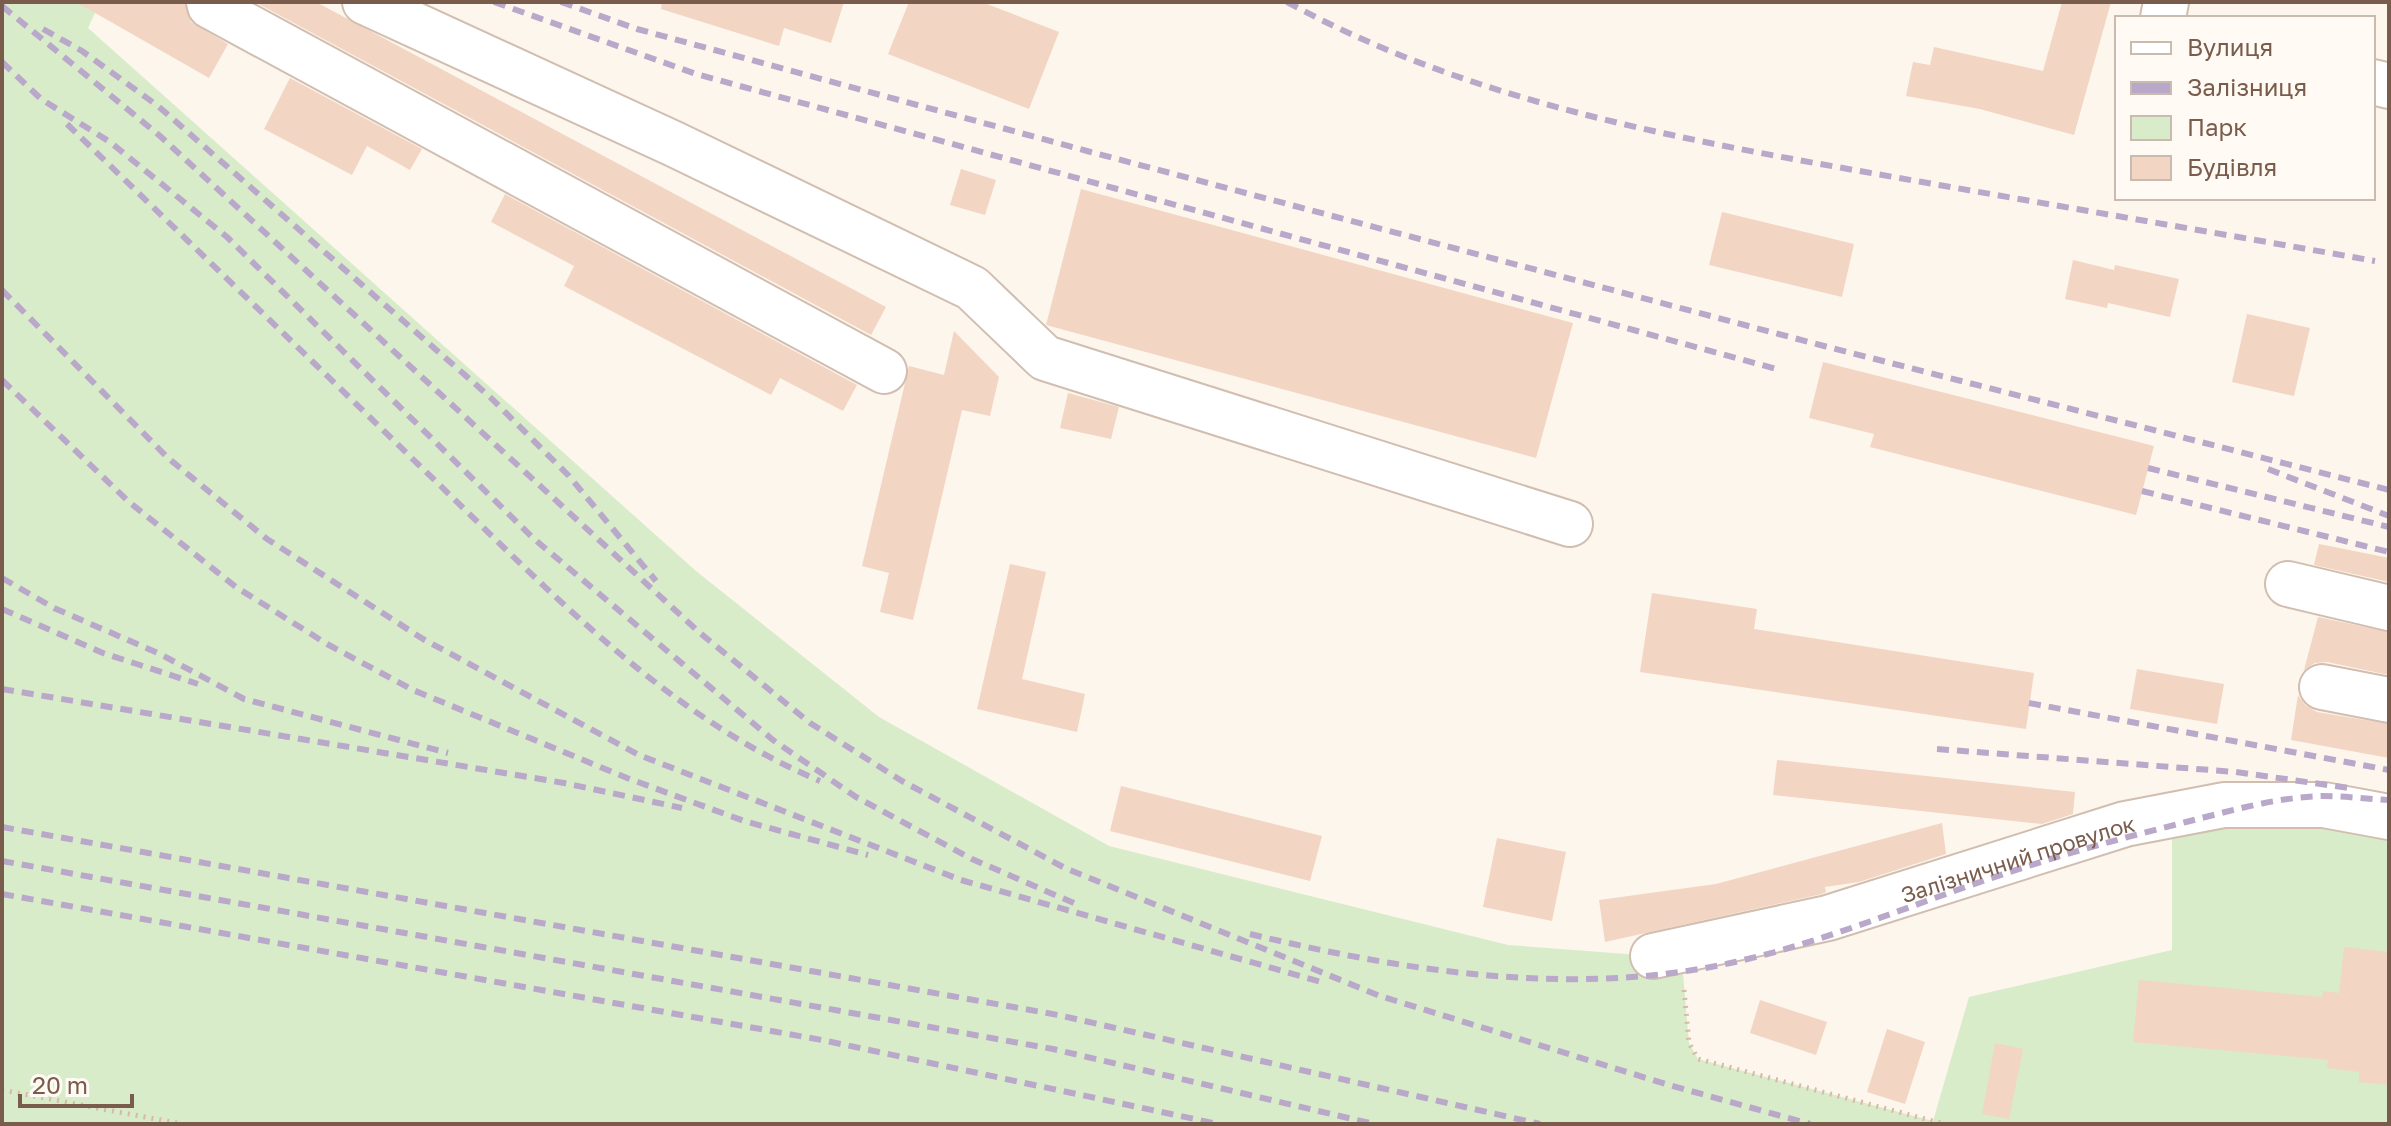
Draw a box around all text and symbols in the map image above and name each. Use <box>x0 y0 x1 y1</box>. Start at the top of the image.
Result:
legend <box>2115 16 2375 200</box>
text: Вулиця <box>2187 32 2273 61</box>
text: Залізниця <box>2187 72 2307 101</box>
text: Парк <box>2187 112 2247 141</box>
text: Будівля <box>2187 152 2277 181</box>
street label: Залізничний провулок <box>1897 809 2137 908</box>
scale bar <box>20 1058 132 1108</box>
text: 20 m <box>32 1070 88 1099</box>

